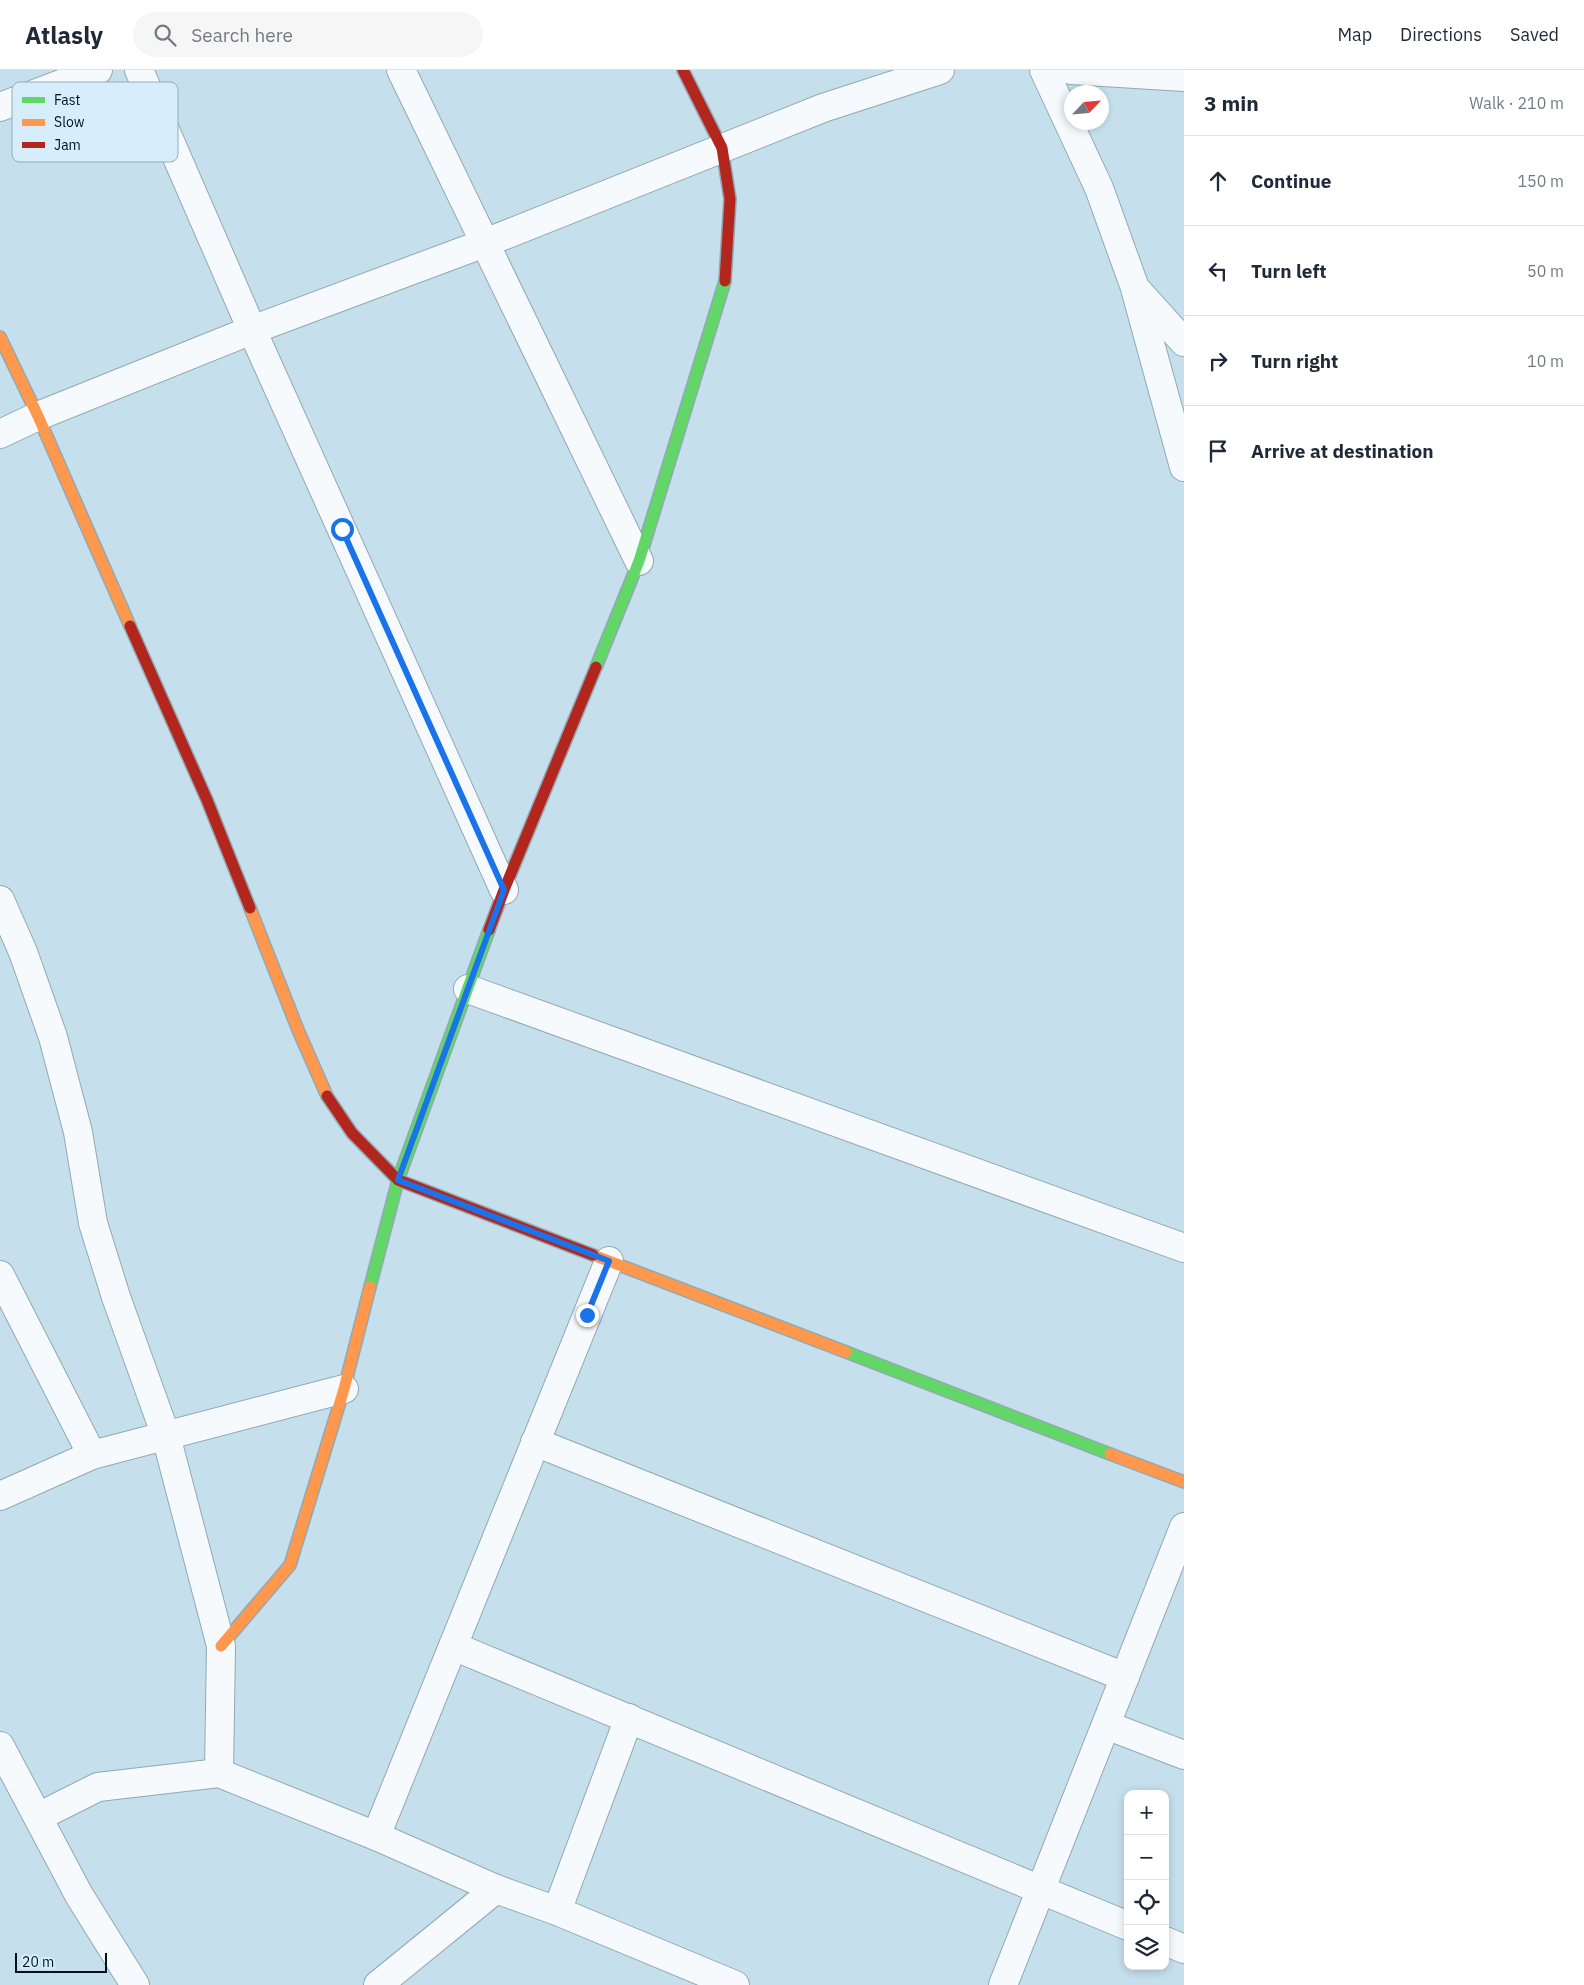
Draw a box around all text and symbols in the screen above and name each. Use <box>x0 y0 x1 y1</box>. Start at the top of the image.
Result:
search box <box>133 12 483 57</box>
text: Atlasly <box>25 19 103 51</box>
icon: search <box>151 21 179 49</box>
text: Search here <box>191 23 293 47</box>
text: Map <box>1337 23 1372 46</box>
text: Directions <box>1400 23 1482 46</box>
text: Saved <box>1510 23 1559 46</box>
legend <box>12 82 178 162</box>
north arrow <box>1064 85 1109 130</box>
text: 3 min <box>1204 89 1259 117</box>
text: Fast <box>54 91 80 109</box>
text: Walk · 210 m <box>1469 93 1564 113</box>
text: Slow <box>54 113 85 131</box>
text: Jam <box>54 136 81 154</box>
icon: ahead <box>1204 167 1232 195</box>
text: Continue <box>1251 169 1331 193</box>
text: 150 m <box>1517 171 1564 191</box>
icon: left <box>1204 257 1232 285</box>
text: Turn left <box>1251 259 1327 283</box>
text: 50 m <box>1527 261 1564 281</box>
icon: right <box>1204 347 1232 375</box>
text: Turn right <box>1251 349 1338 373</box>
text: 10 m <box>1527 351 1564 371</box>
icon: arrive <box>1204 437 1232 465</box>
text: Arrive at destination <box>1251 439 1434 463</box>
route start <box>331 518 354 541</box>
route end <box>576 1304 599 1327</box>
map controls <box>1124 1790 1169 1970</box>
button: + <box>1124 1790 1169 1835</box>
button: − <box>1124 1835 1169 1880</box>
button: locate <box>1124 1880 1169 1925</box>
button: layers <box>1124 1925 1169 1970</box>
scale bar <box>15 1950 108 1973</box>
text: 20 m <box>22 1953 54 1971</box>

